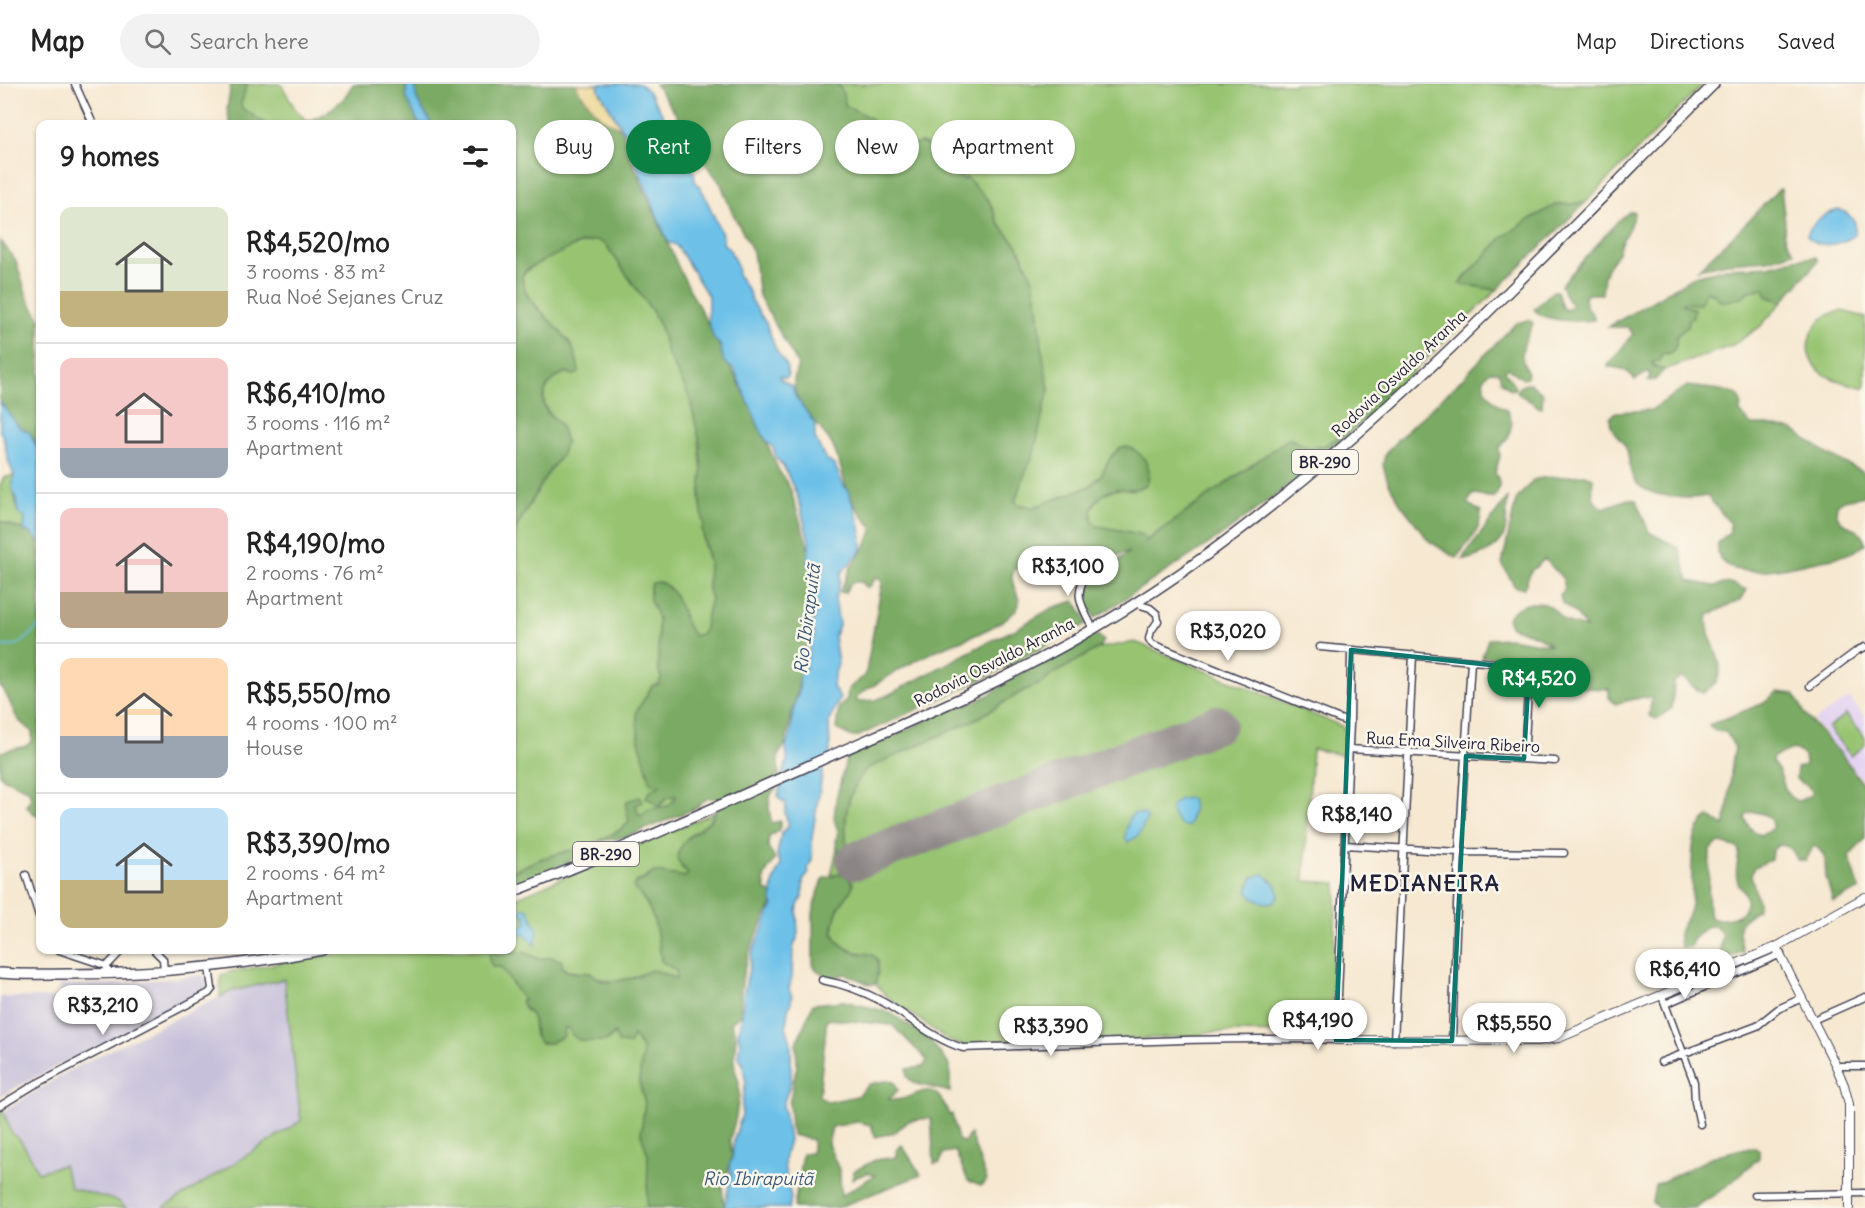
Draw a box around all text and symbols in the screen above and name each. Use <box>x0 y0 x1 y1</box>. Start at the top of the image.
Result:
search box <box>120 14 540 68</box>
text: Map <box>30 23 84 59</box>
icon: search <box>141 25 174 58</box>
text: Search here <box>189 27 309 55</box>
text: Map <box>1576 28 1617 55</box>
text: Directions <box>1650 28 1744 55</box>
text: Saved <box>1777 28 1835 55</box>
chip: Buy <box>534 120 614 174</box>
chip: Rent <box>626 120 711 174</box>
chip: Filters <box>723 120 823 174</box>
chip: New <box>835 120 919 174</box>
chip: Apartment <box>931 120 1075 174</box>
text: 9 homes <box>60 140 159 173</box>
icon: filters <box>459 140 492 173</box>
text: R$4,520/mo <box>246 226 390 259</box>
icon: home <box>108 231 180 303</box>
text: 3 rooms · 83 m² <box>246 259 386 284</box>
text: Rua Noé Sejanes Cruz <box>246 284 443 309</box>
street label: Rodovia Osvaldo Aranha <box>1327 305 1471 441</box>
text: R$6,410/mo <box>246 377 385 410</box>
icon: home <box>108 382 180 454</box>
text: 3 rooms · 116 m² <box>246 410 390 435</box>
text: Apartment <box>246 435 343 460</box>
road number: BR-290 <box>1292 450 1358 474</box>
text: R$4,190/mo <box>246 527 385 560</box>
icon: home <box>108 532 180 604</box>
pin: R$3,100 <box>1013 546 1123 597</box>
text: R$3,100 <box>1032 553 1104 578</box>
text: 2 rooms · 76 m² <box>246 560 384 585</box>
water label: Rio Ibirapuitã <box>789 561 825 675</box>
text: Apartment <box>246 585 343 610</box>
pin: R$3,020 <box>1173 611 1283 662</box>
street label: Rodovia Osvaldo Aranha <box>910 613 1078 711</box>
text: R$3,020 <box>1190 618 1266 643</box>
pin: R$4,520 <box>1484 658 1594 709</box>
text: R$4,520 <box>1501 665 1577 690</box>
text: R$5,550/mo <box>246 677 391 710</box>
icon: home <box>108 682 180 754</box>
text: 4 rooms · 100 m² <box>246 710 397 735</box>
street label: Rua Ema Silveira Ribeiro <box>1366 727 1540 757</box>
text: House <box>246 735 303 760</box>
pin: R$8,140 <box>1302 794 1412 845</box>
text: R$8,140 <box>1321 801 1393 826</box>
text: R$3,390/mo <box>246 827 390 860</box>
icon: home <box>108 832 180 904</box>
road number: BR-290 <box>573 842 639 866</box>
text: 2 rooms · 64 m² <box>246 860 386 885</box>
district label: MEDIANEIRA <box>1350 869 1500 897</box>
text: Apartment <box>246 885 343 910</box>
pin: R$6,410 <box>1630 949 1740 1000</box>
text: R$6,410 <box>1649 956 1721 981</box>
pin: R$3,210 <box>48 985 158 1036</box>
text: R$3,210 <box>67 992 139 1017</box>
pin: R$4,190 <box>1263 1000 1373 1051</box>
pin: R$5,550 <box>1459 1003 1569 1054</box>
pin: R$3,390 <box>996 1006 1106 1057</box>
text: R$4,190 <box>1282 1007 1354 1032</box>
text: R$5,550 <box>1476 1010 1552 1035</box>
text: R$3,390 <box>1013 1013 1089 1038</box>
water label: Rio Ibirapuitã <box>703 1167 815 1190</box>

